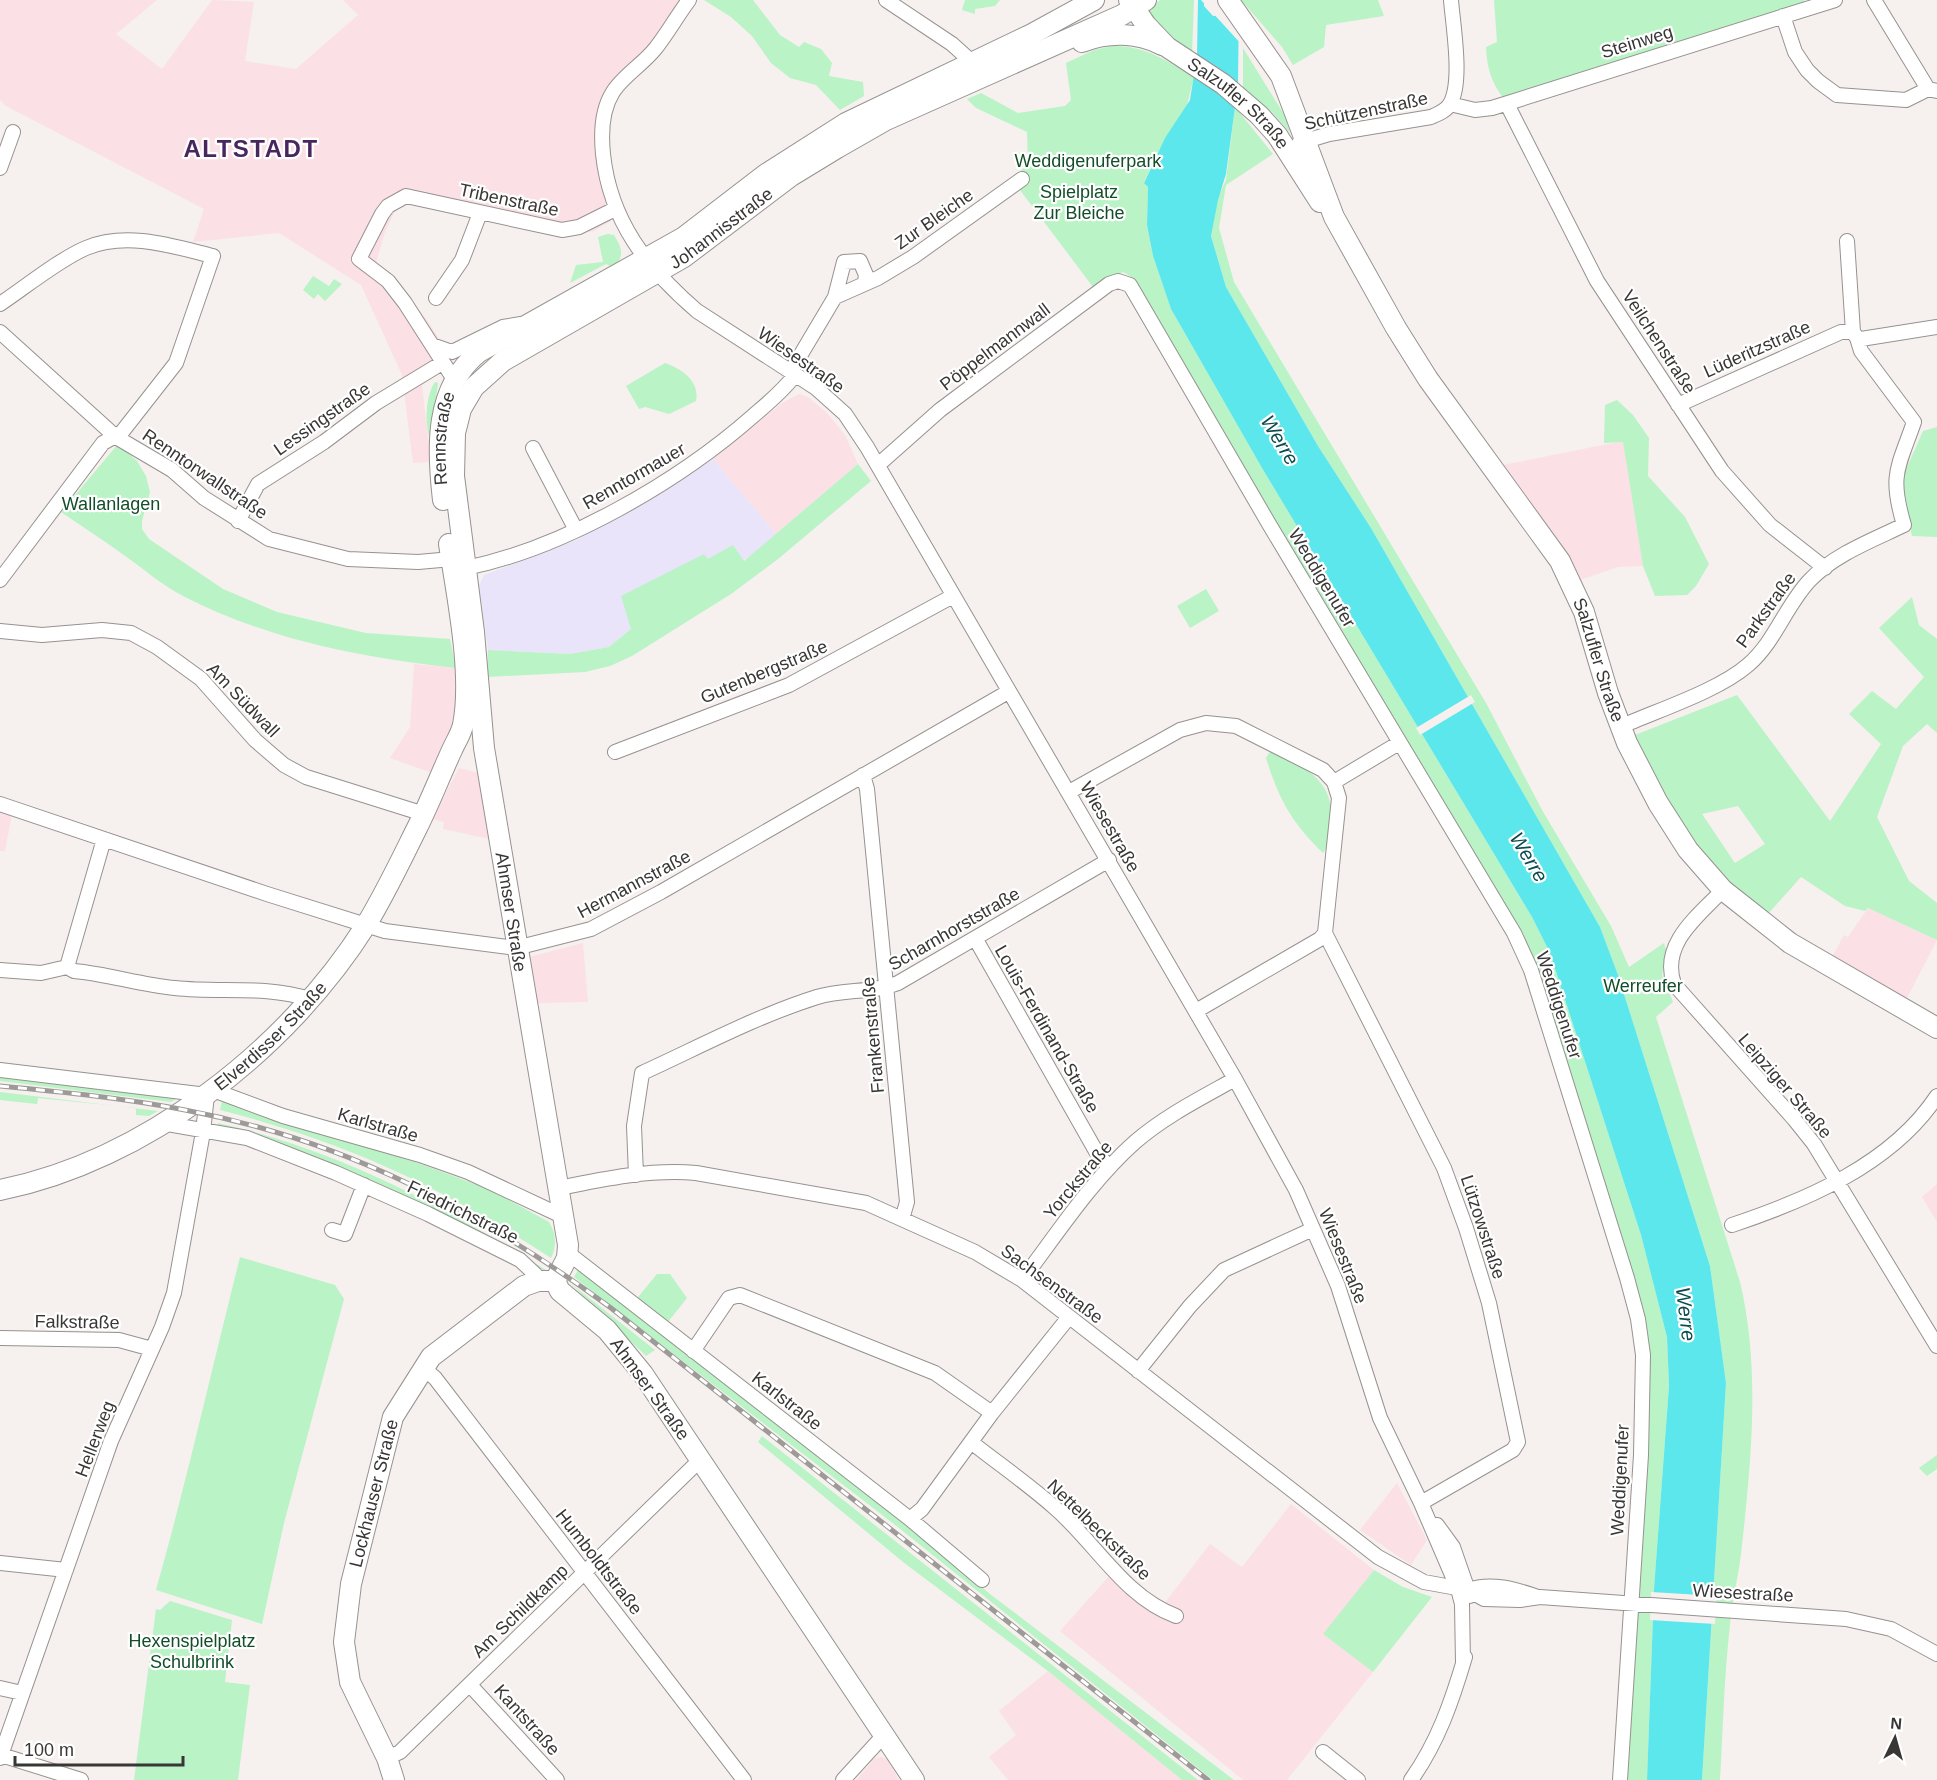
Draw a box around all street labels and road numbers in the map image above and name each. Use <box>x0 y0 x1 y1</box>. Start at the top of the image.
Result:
street label: Steinweg <box>1599 22 1675 62</box>
street label: Salzufler Straße <box>1184 53 1293 153</box>
street label: Schützenstraße <box>1302 88 1430 134</box>
street label: Tribenstraße <box>457 180 561 220</box>
street label: Johannisstraße <box>666 183 777 273</box>
street label: Zur Bleiche <box>891 185 977 253</box>
street label: Veilchenstraße <box>1618 287 1700 397</box>
street label: Pöppelmannwall <box>936 299 1054 395</box>
street label: Lüderitzstraße <box>1700 316 1814 382</box>
street label: Wiesestraße <box>754 323 848 397</box>
street label: Lessingstraße <box>270 378 374 460</box>
street label: Rennstraße <box>430 389 459 486</box>
street label: Renntorwallstraße <box>139 425 271 523</box>
street label: Renntormauer <box>579 439 689 513</box>
street label: Weddigenufer <box>1285 525 1359 631</box>
street label: Parkstraße <box>1732 569 1800 651</box>
street label: Salzufler Straße <box>1569 595 1628 725</box>
street label: Gutenbergstraße <box>697 636 831 708</box>
street label: Am Südwall <box>203 659 283 741</box>
street label: Wiesestraße <box>1076 778 1144 876</box>
street label: Hermannstraße <box>574 846 694 922</box>
street label: Ahmser Straße <box>492 851 530 973</box>
street label: Scharnhorststraße <box>885 883 1023 975</box>
street label: Louis-Ferdinand-Straße <box>991 942 1103 1116</box>
street label: Weddigenufer <box>1532 949 1586 1061</box>
street label: Frankenstraße <box>858 976 888 1094</box>
street label: Elverdisser Straße <box>210 978 331 1095</box>
street label: Leipziger Straße <box>1734 1030 1836 1142</box>
street label: Karlstraße <box>335 1104 421 1146</box>
street label: Yorckstraße <box>1040 1137 1116 1223</box>
street label: Lützowstraße <box>1457 1173 1509 1281</box>
street label: Friedrichstraße <box>404 1176 522 1248</box>
street label: Wiesestraße <box>1315 1205 1371 1307</box>
street label: Sachsenstraße <box>997 1240 1107 1328</box>
street label: Falkstraße <box>34 1311 120 1333</box>
street label: Ahmser Straße <box>606 1334 694 1444</box>
street label: Karlstraße <box>748 1368 826 1434</box>
street label: Hellerweg <box>71 1398 119 1480</box>
street label: Lockhauser Straße <box>346 1417 402 1570</box>
street label: Weddigenufer <box>1607 1424 1633 1536</box>
street label: Nettelbeckstraße <box>1043 1476 1155 1584</box>
street label: Humboldtstraße <box>552 1505 646 1619</box>
street label: Am Schildkamp <box>468 1560 572 1662</box>
street label: Wiesestraße <box>1692 1580 1794 1606</box>
street label: Kantstraße <box>490 1681 564 1759</box>

